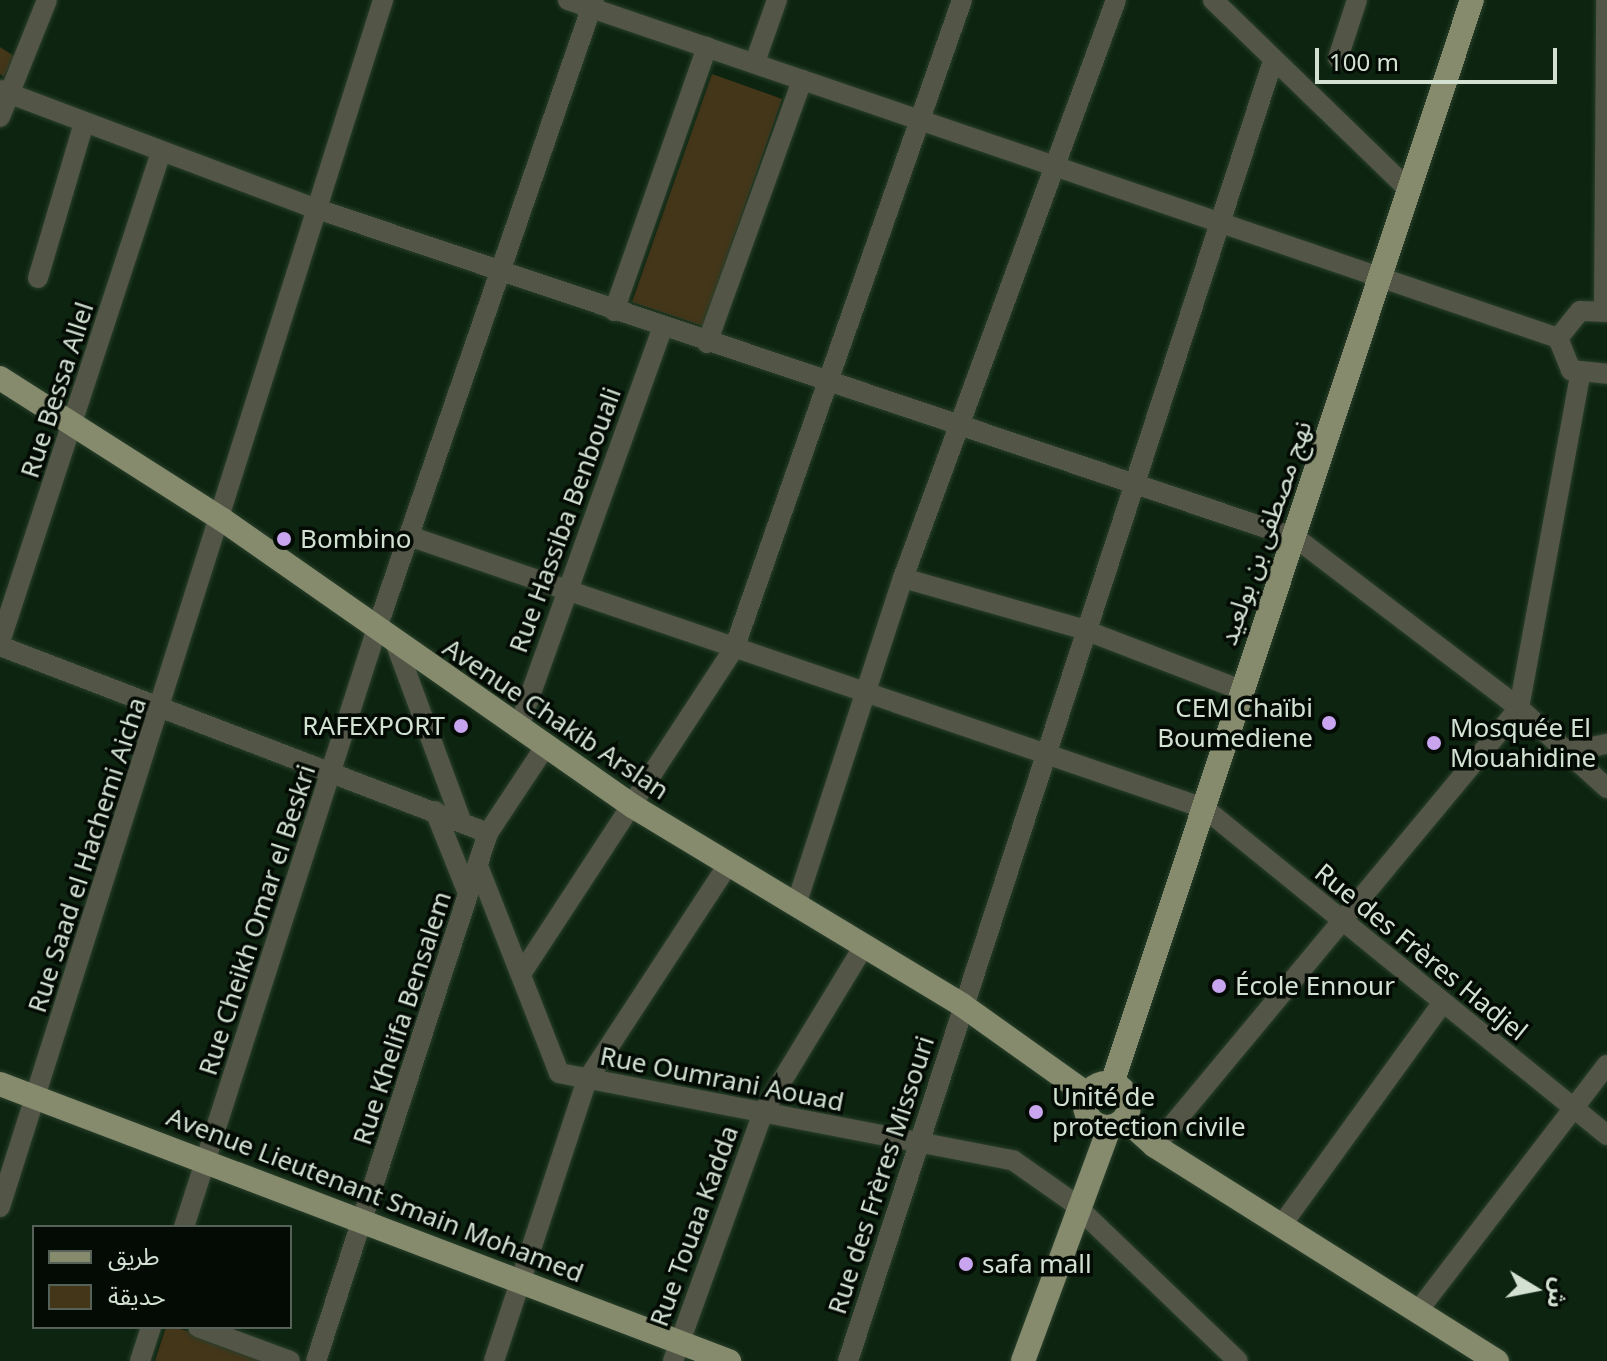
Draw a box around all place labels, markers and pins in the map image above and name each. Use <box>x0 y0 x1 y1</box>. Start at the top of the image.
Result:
place label: Bombino <box>300 523 411 555</box>
marker: Bombino <box>275 530 293 548</box>
place label: CEM Chaïbi Boumediene <box>1157 692 1313 754</box>
place label: RAFEXPORT <box>302 710 445 742</box>
place label: Mosquée El Mouahidine <box>1450 712 1596 774</box>
marker: CEM Chaïbi Boumediene <box>1320 714 1338 732</box>
marker: RAFEXPORT <box>452 717 470 735</box>
marker: Mosquée El Mouahidine <box>1425 734 1443 752</box>
place label: École Ennour <box>1235 970 1395 1002</box>
marker: École Ennour <box>1210 977 1228 995</box>
place label: Unité de protection civile <box>1052 1081 1246 1142</box>
marker: Unité de protection civile <box>1027 1103 1045 1121</box>
place label: safa mall <box>982 1248 1092 1280</box>
marker: safa mall <box>957 1255 975 1273</box>

